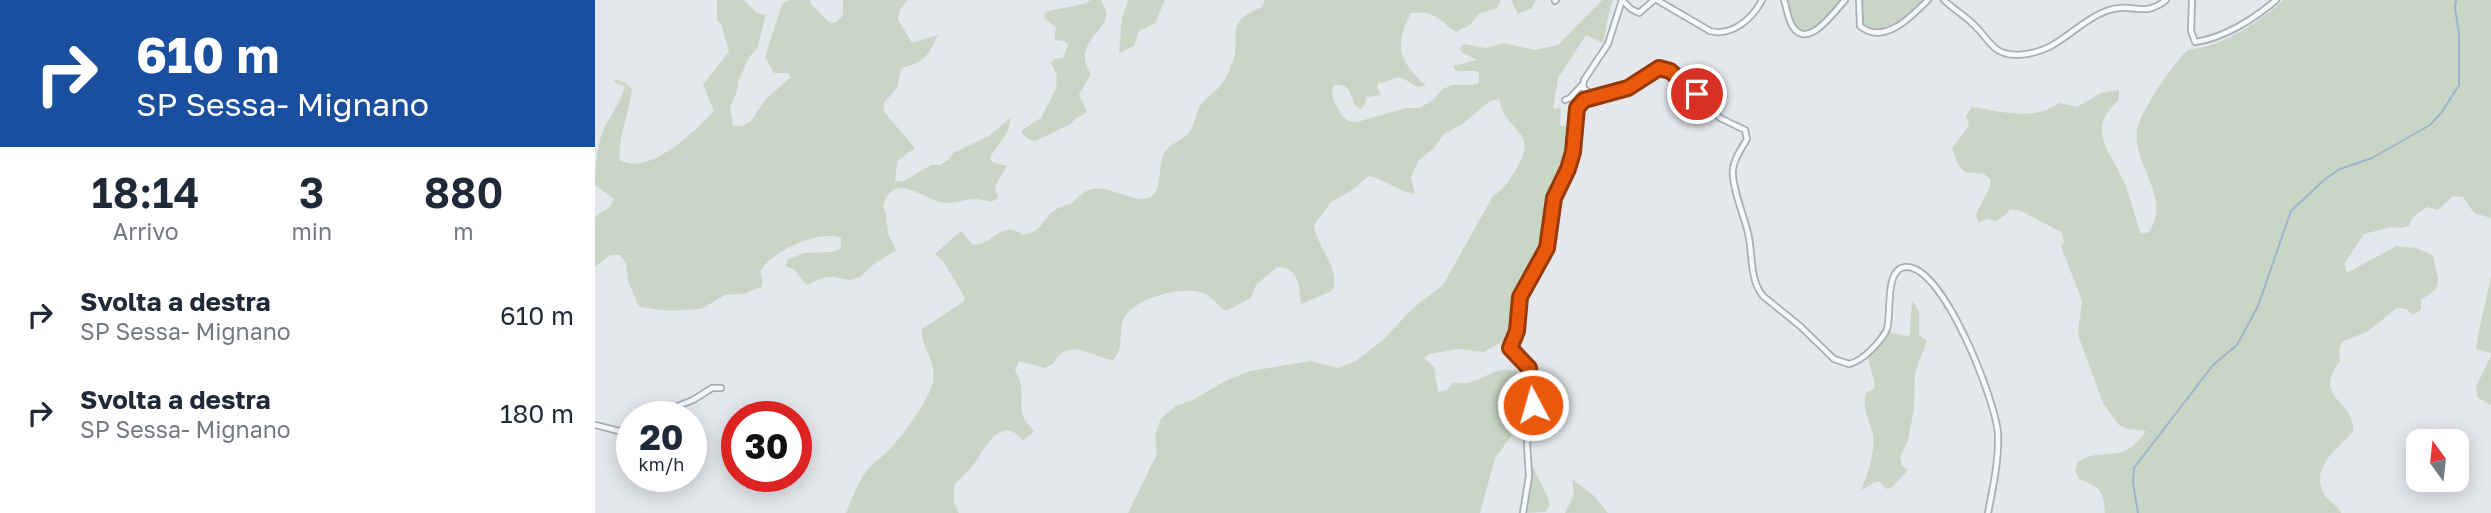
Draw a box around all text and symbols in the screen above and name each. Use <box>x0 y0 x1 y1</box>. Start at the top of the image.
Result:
text: 610 m <box>136 25 279 84</box>
icon: right <box>21 28 112 119</box>
pin <box>1667 64 1727 124</box>
icon: arrive <box>1678 75 1716 113</box>
text: SP Sessa- Mignano <box>136 85 429 123</box>
text: 18:14 <box>92 167 200 217</box>
text: 3 <box>299 167 324 217</box>
text: 880 <box>424 167 503 217</box>
text: Arrivo <box>113 217 179 245</box>
text: min <box>291 217 332 245</box>
text: m <box>453 217 474 245</box>
text: Svolta a destra <box>80 286 271 317</box>
icon: right <box>21 296 59 334</box>
text: 610 m <box>500 300 574 331</box>
text: SP Sessa- Mignano <box>80 317 291 345</box>
position arrow <box>1496 368 1570 442</box>
text: Svolta a destra <box>80 384 271 415</box>
icon: right <box>21 394 59 432</box>
text: 180 m <box>500 398 574 429</box>
speed limit sign: 30 <box>721 401 812 492</box>
text: SP Sessa- Mignano <box>80 415 291 443</box>
text: 20 <box>639 416 684 458</box>
north arrow <box>2406 429 2469 492</box>
map controls <box>2406 429 2469 492</box>
text: km/h <box>639 453 684 475</box>

